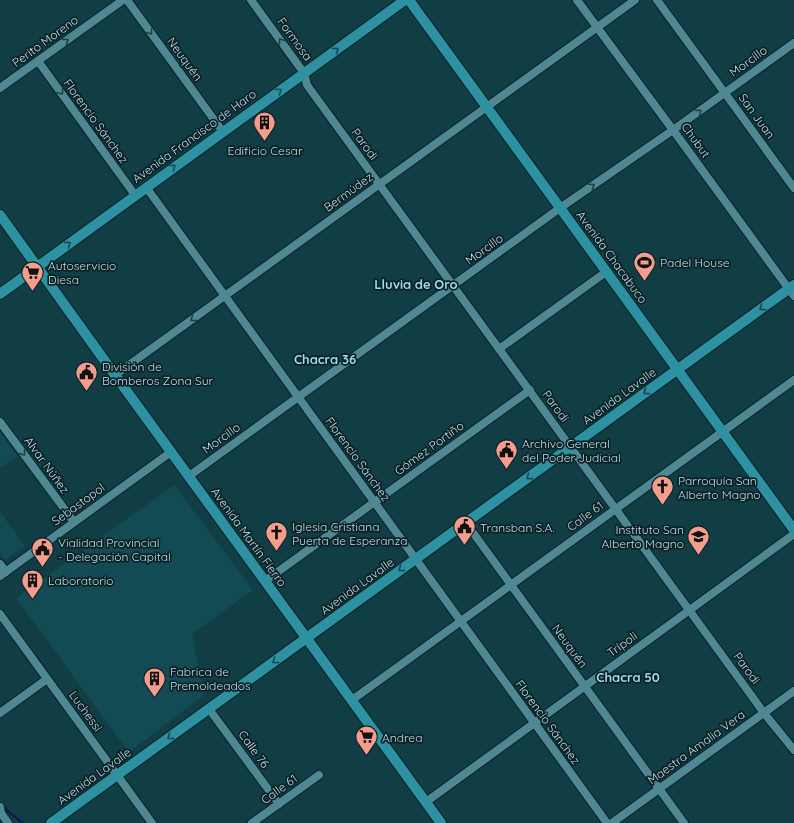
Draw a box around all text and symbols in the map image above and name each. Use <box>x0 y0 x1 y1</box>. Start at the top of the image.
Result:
street label: Perito Moreno <box>9 12 81 70</box>
street label: Formosa <box>274 14 316 64</box>
one-way arrow <box>145 27 152 34</box>
street label: Neuquén <box>164 34 206 84</box>
one-way arrow <box>278 38 286 45</box>
one-way arrow <box>61 39 68 46</box>
street label: Morcillo <box>726 42 770 80</box>
one-way arrow <box>331 48 338 55</box>
street label: Florencio Sánchez <box>60 76 132 166</box>
street label: Avenida Francisco de Haro <box>129 86 259 186</box>
one-way arrow <box>56 88 63 95</box>
one-way arrow <box>274 89 281 96</box>
street label: San Juan <box>736 91 778 141</box>
building icon: Edificio Cesar <box>252 110 278 143</box>
one-way arrow <box>694 110 701 117</box>
street label: Chubut <box>678 120 714 160</box>
street label: Parodi <box>348 125 382 163</box>
place label: Edificio Cesar <box>227 143 303 158</box>
one-way arrow <box>169 165 176 172</box>
street label: Bermúdez <box>321 169 376 215</box>
one-way arrow <box>588 183 595 191</box>
street label: Avenida Chacabuco <box>573 208 651 306</box>
street label: Morcillo <box>462 230 506 268</box>
one-way arrow <box>64 242 71 249</box>
sports icon: Padel House <box>632 249 658 282</box>
place label: Padel House <box>660 255 730 270</box>
place label: Autoservicio Diesa <box>48 258 116 287</box>
supermarket icon: Autoservicio Diesa <box>19 259 45 292</box>
district label: Lluvia de Oro <box>374 276 458 292</box>
one-way arrow <box>760 303 767 310</box>
one-way arrow <box>191 314 198 321</box>
district label: Chacra 36 <box>294 351 356 367</box>
place label: División de Bomberos Zona Sur <box>102 359 214 388</box>
public building icon: División de Bomberos Zona Sur <box>73 360 99 393</box>
street label: Avenida Lavalle <box>579 364 659 428</box>
street label: Parodi <box>539 387 573 425</box>
one-way arrow <box>643 387 650 395</box>
street label: Florencio Sánchez <box>322 414 394 504</box>
street label: Gómez Portiño <box>391 418 467 478</box>
street label: Morcillo <box>199 419 243 457</box>
street label: Alvar Núñez <box>21 434 73 497</box>
place label: Archivo General del Poder Judicial <box>522 436 621 465</box>
public building icon: Archivo General del Poder Judicial <box>493 437 519 470</box>
one-way arrow <box>18 449 25 456</box>
one-way arrow <box>527 472 534 479</box>
place label: Parroquía San Alberto Magno <box>678 473 761 502</box>
church icon: Parroquía San Alberto Magno <box>650 474 676 507</box>
street label: Sebastopol <box>48 480 108 528</box>
street label: Avenida Martín Fierro <box>208 485 290 589</box>
street label: Calle 61 <box>564 498 606 534</box>
public building icon: Transban S.A. <box>452 514 478 547</box>
place label: Iglesia Cristiana Puerta de Esperanza <box>292 519 407 548</box>
church icon: Iglesia Cristiana Puerta de Esperanza <box>264 520 290 553</box>
place label: Transban S.A. <box>480 520 554 535</box>
place label: Instituto San Alberto Magno <box>601 522 684 551</box>
school or university icon: Instituto San Alberto Magno <box>686 523 712 556</box>
place label: Vialidad Provincial - Delegación Capital <box>58 535 171 564</box>
public building icon: Vialidad Provincial - Delegación Capital <box>30 536 56 569</box>
street label: Avenida Lavalle <box>317 554 397 618</box>
one-way arrow <box>399 565 406 572</box>
building icon: Laboratorio <box>20 567 46 600</box>
place label: Laboratorio <box>48 573 114 588</box>
street label: Neuquén <box>549 621 591 671</box>
street label: Trípoli <box>604 628 640 660</box>
street label: Parodi <box>730 649 764 687</box>
one-way arrow <box>272 656 279 664</box>
place label: Fabrica de Premoldeados <box>170 664 251 693</box>
building icon: Fabrica de Premoldeados <box>141 665 167 698</box>
district label: Chacra 50 <box>596 669 660 685</box>
street label: Florencio Sánchez <box>512 677 584 767</box>
street label: Luchessi <box>66 688 106 734</box>
street label: Maestra Amalia Vera <box>644 707 748 787</box>
supermarket icon: Andrea <box>354 724 380 757</box>
street label: Calle 76 <box>235 727 273 771</box>
place label: Andrea <box>382 730 422 745</box>
one-way arrow <box>167 732 174 739</box>
street label: Avenida Lavalle <box>54 744 134 808</box>
street label: Calle 61 <box>258 771 300 807</box>

